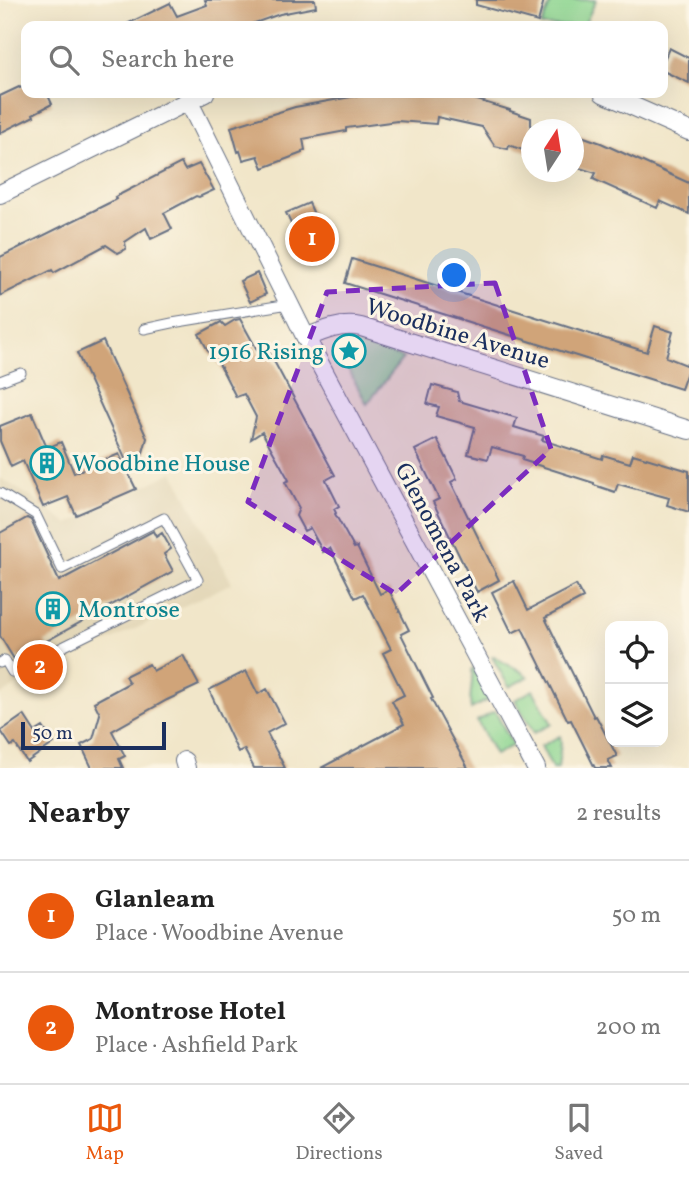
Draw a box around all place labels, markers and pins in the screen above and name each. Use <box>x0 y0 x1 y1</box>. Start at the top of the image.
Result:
pin: 1 <box>289 213 335 265</box>
place icon: 1916 Rising <box>330 332 368 370</box>
place label: 1916 Rising <box>208 336 324 370</box>
building icon: Woodbine House <box>28 444 66 482</box>
place label: Woodbine House <box>72 448 250 482</box>
building icon: Montrose <box>34 590 72 628</box>
place label: Montrose <box>78 594 180 628</box>
pin: 2 <box>17 641 63 693</box>

